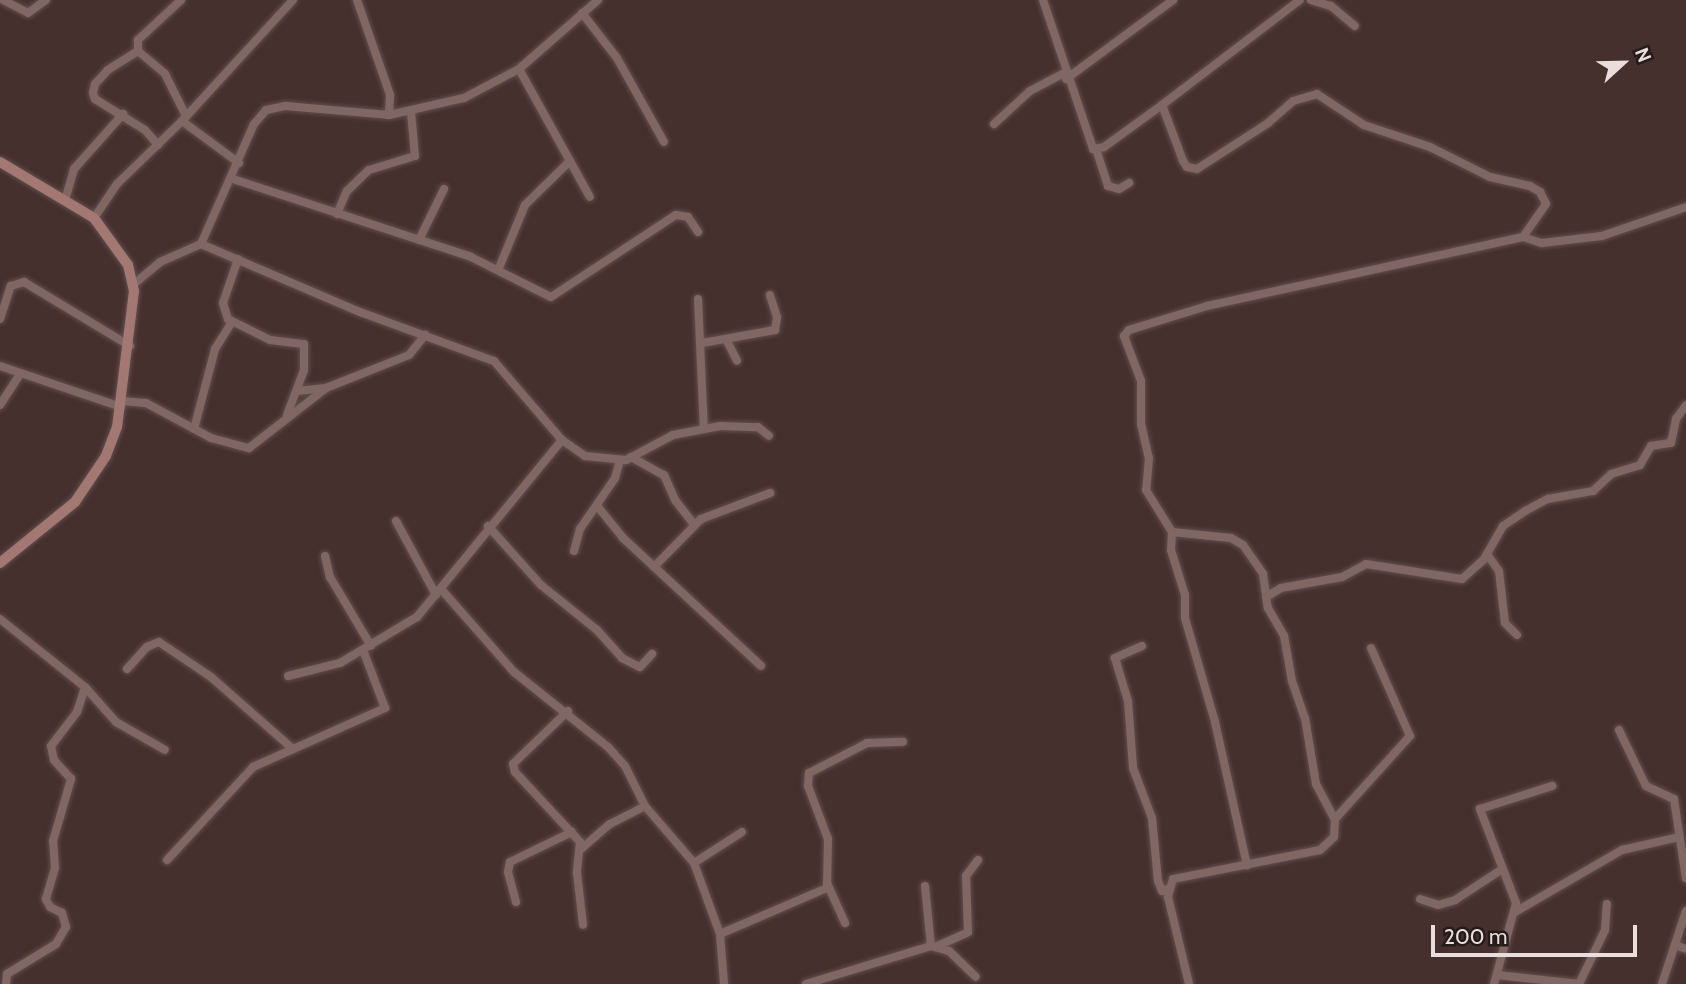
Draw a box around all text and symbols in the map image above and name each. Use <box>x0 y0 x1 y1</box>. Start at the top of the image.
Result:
north arrow <box>1588 28 1658 98</box>
text: N <box>1630 44 1656 65</box>
scale bar <box>1434 911 1640 955</box>
text: 200 m <box>1444 924 1507 949</box>

